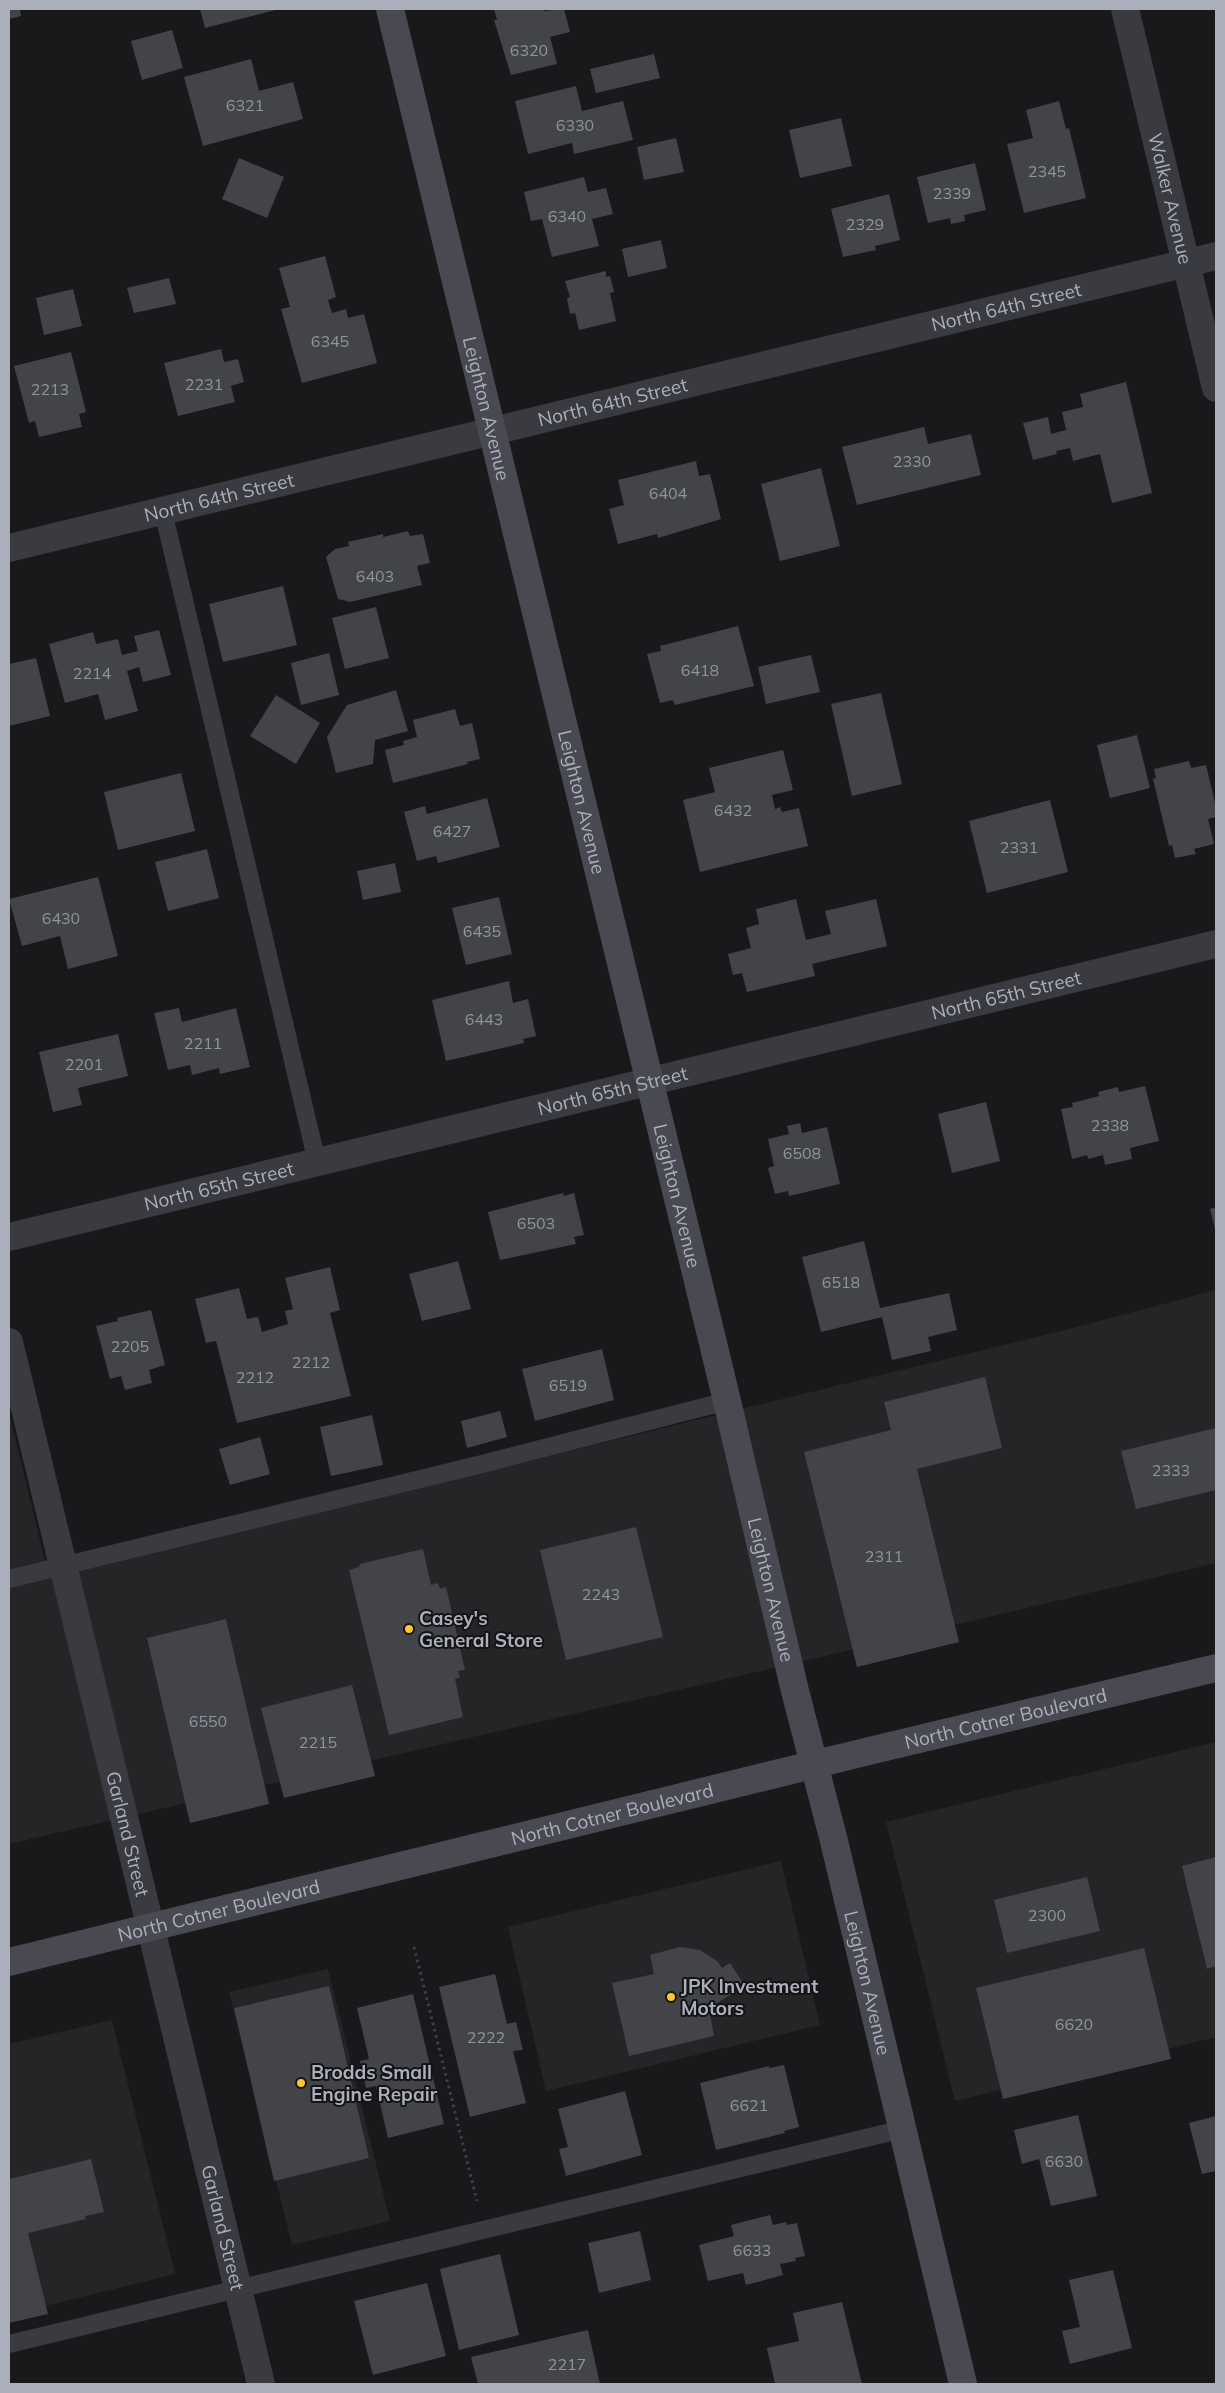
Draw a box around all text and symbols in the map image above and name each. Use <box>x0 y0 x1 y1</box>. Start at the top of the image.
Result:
house number: 6320 <box>510 40 548 60</box>
house number: 6321 <box>226 95 264 115</box>
house number: 6330 <box>556 115 594 135</box>
street label: Walker Avenue <box>1143 131 1198 267</box>
house number: 2345 <box>1028 161 1066 181</box>
house number: 2339 <box>933 183 971 203</box>
house number: 6340 <box>548 206 586 226</box>
house number: 2329 <box>846 214 884 234</box>
street label: North 64th Street <box>929 277 1084 336</box>
house number: 6345 <box>311 331 349 351</box>
street label: Leighton Avenue <box>458 334 516 483</box>
street label: North 64th Street <box>535 372 690 432</box>
house number: 2231 <box>185 374 223 394</box>
house number: 2213 <box>31 379 69 399</box>
house number: 2330 <box>893 451 931 471</box>
street label: North 64th Street <box>142 467 297 527</box>
house number: 6404 <box>649 483 688 503</box>
house number: 6403 <box>356 566 394 586</box>
house number: 6418 <box>681 660 719 680</box>
house number: 2214 <box>73 663 112 683</box>
street label: Leighton Avenue <box>553 728 611 877</box>
house number: 6432 <box>714 800 752 820</box>
house number: 6427 <box>433 821 471 841</box>
house number: 2331 <box>1000 837 1038 857</box>
house number: 6430 <box>42 908 80 928</box>
house number: 6435 <box>463 921 501 941</box>
street label: North 65th Street <box>929 965 1084 1025</box>
house number: 6443 <box>465 1009 503 1029</box>
house number: 2211 <box>184 1033 222 1053</box>
house number: 2201 <box>65 1054 103 1074</box>
street label: North 65th Street <box>535 1061 690 1120</box>
house number: 2338 <box>1091 1115 1129 1135</box>
street label: Leighton Avenue <box>648 1121 706 1270</box>
house number: 6508 <box>783 1143 821 1163</box>
street label: North 65th Street <box>142 1156 297 1216</box>
house number: 6503 <box>517 1213 555 1233</box>
house number: 6518 <box>822 1272 860 1292</box>
house number: 2205 <box>111 1336 149 1356</box>
house number: 2212 <box>292 1352 330 1372</box>
house number: 2212 <box>236 1367 274 1387</box>
house number: 6519 <box>549 1375 587 1395</box>
house number: 2333 <box>1152 1460 1190 1480</box>
street label: Leighton Avenue <box>743 1515 800 1664</box>
house number: 2311 <box>865 1546 903 1566</box>
house number: 2243 <box>582 1584 620 1604</box>
place label: Casey's General Store <box>419 1606 543 1652</box>
marker: Casey's General Store <box>403 1623 415 1635</box>
street label: North Cotner Boulevard <box>902 1683 1109 1754</box>
house number: 6550 <box>189 1711 227 1731</box>
house number: 2215 <box>299 1732 337 1752</box>
street label: Garland Street <box>101 1769 155 1899</box>
street label: North Cotner Boulevard <box>509 1778 716 1850</box>
street label: North Cotner Boulevard <box>115 1874 322 1947</box>
house number: 2300 <box>1028 1905 1066 1925</box>
street label: Leighton Avenue <box>839 1908 896 2058</box>
place label: JPK Investment Motors <box>681 1974 819 2020</box>
marker: JPK Investment Motors <box>665 1991 677 2003</box>
house number: 6620 <box>1055 2014 1093 2034</box>
house number: 2222 <box>467 2027 505 2047</box>
place label: Brodds Small Engine Repair <box>311 2060 438 2106</box>
marker: Brodds Small Engine Repair <box>295 2077 307 2089</box>
house number: 6621 <box>730 2095 768 2115</box>
house number: 6630 <box>1045 2151 1083 2171</box>
street label: Garland Street <box>196 2162 250 2293</box>
house number: 6633 <box>733 2240 771 2260</box>
house number: 2217 <box>548 2354 586 2374</box>

